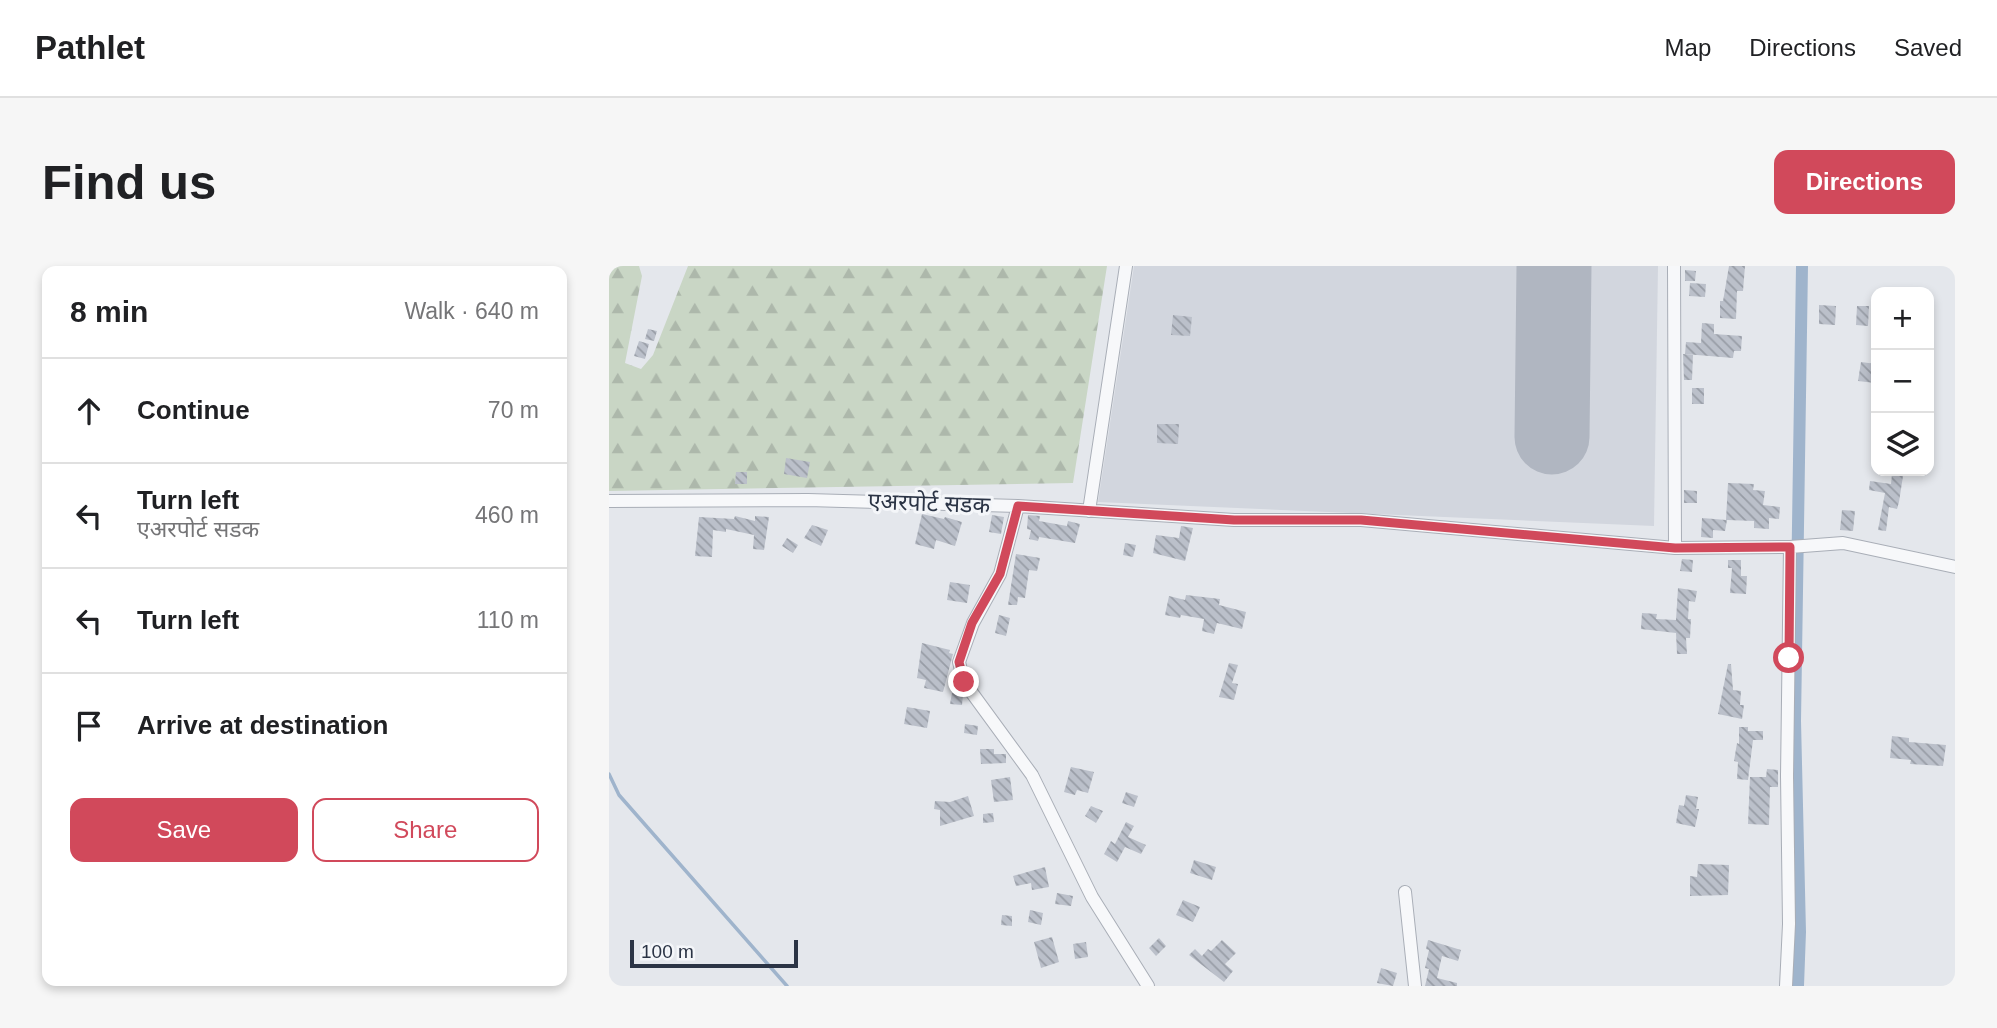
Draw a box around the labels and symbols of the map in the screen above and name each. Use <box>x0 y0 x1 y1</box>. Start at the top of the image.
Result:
street label: एअरपोर्ट सडक <box>867 488 992 518</box>
route start <box>1773 642 1804 673</box>
route end <box>948 666 979 697</box>
scale bar <box>630 937 798 969</box>

